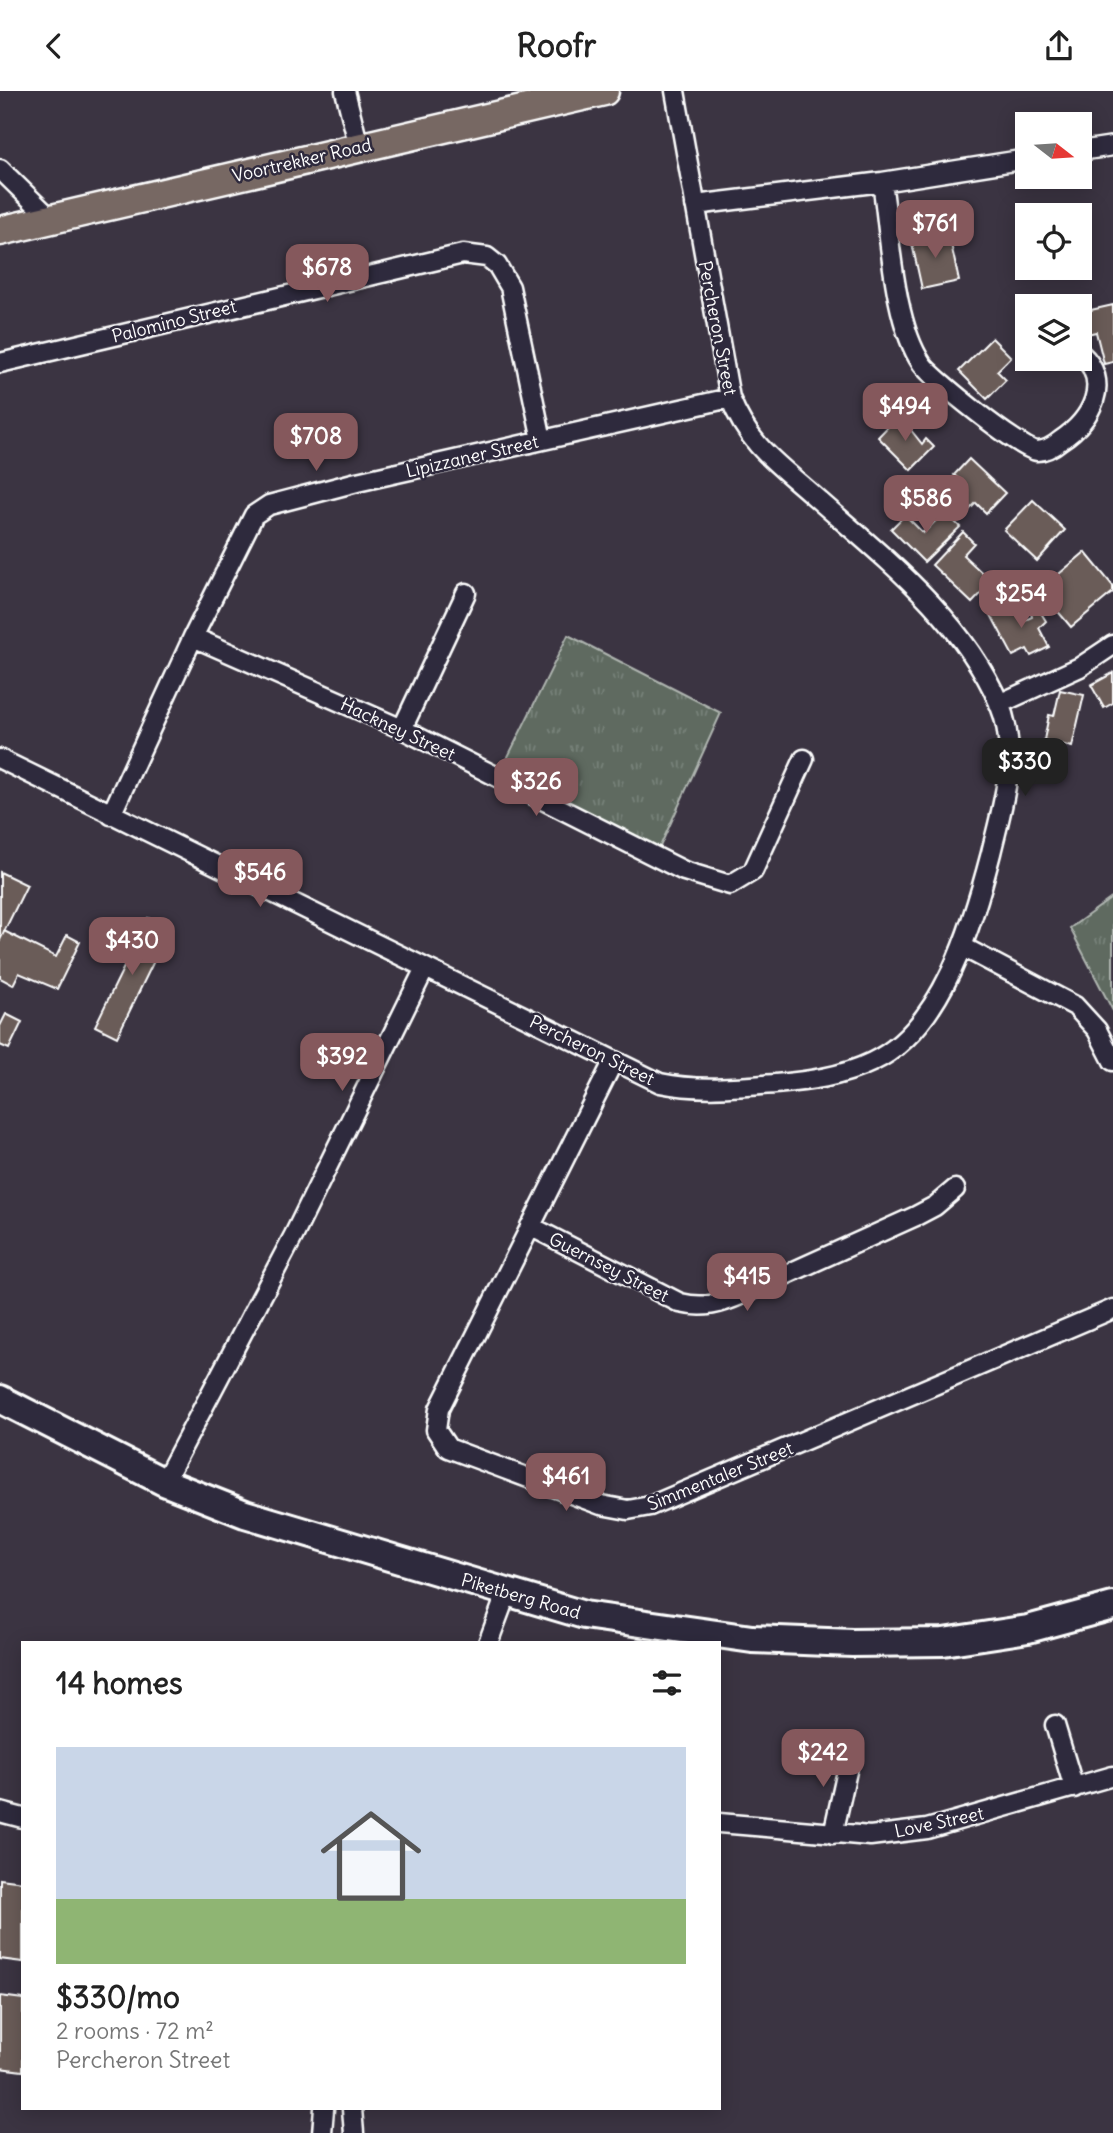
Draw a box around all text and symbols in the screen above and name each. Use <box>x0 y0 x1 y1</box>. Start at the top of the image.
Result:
text: Roofr <box>517 25 596 66</box>
icon: back <box>35 27 73 65</box>
icon: share <box>1040 27 1078 65</box>
north arrow <box>1015 112 1092 189</box>
map controls <box>1015 112 1092 371</box>
street label: Voortrekker Road <box>230 133 374 187</box>
pin: $761 <box>894 201 976 260</box>
button: locate <box>1015 203 1092 280</box>
text: $761 <box>912 208 958 237</box>
pin: $678 <box>286 245 368 304</box>
text: $678 <box>302 252 352 281</box>
street label: Percheron Street <box>694 259 742 397</box>
street label: Palomino Street <box>109 294 239 348</box>
button: layers <box>1015 294 1092 371</box>
pin: $494 <box>864 383 946 443</box>
text: $494 <box>879 391 931 420</box>
pin: $708 <box>275 413 357 473</box>
text: $708 <box>290 421 342 450</box>
street label: Lipizzaner Street <box>404 430 540 482</box>
pin: $586 <box>885 475 967 535</box>
text: $586 <box>900 483 952 512</box>
pin: $254 <box>980 571 1062 630</box>
text: $254 <box>995 578 1047 607</box>
street label: Hackney Street <box>337 692 459 766</box>
pin: $330 <box>984 739 1066 798</box>
text: $330 <box>998 746 1052 775</box>
pin: $326 <box>495 759 577 818</box>
text: $326 <box>510 766 562 795</box>
pin: $546 <box>219 849 301 909</box>
text: $546 <box>234 857 286 886</box>
pin: $430 <box>91 917 173 977</box>
text: $430 <box>105 925 159 954</box>
street label: Percheron Street <box>526 1010 658 1090</box>
pin: $392 <box>301 1033 383 1093</box>
text: $392 <box>316 1041 368 1070</box>
street label: Guernsey Street <box>545 1227 673 1307</box>
pin: $415 <box>706 1253 788 1313</box>
text: $415 <box>723 1261 771 1290</box>
street label: Simmentaler Street <box>644 1436 796 1516</box>
pin: $461 <box>525 1453 607 1513</box>
text: $461 <box>542 1461 590 1490</box>
street label: Piketberg Road <box>459 1568 584 1624</box>
text: 14 homes <box>56 1664 183 1702</box>
icon: filters <box>648 1664 686 1702</box>
pin: $242 <box>782 1729 864 1789</box>
text: $242 <box>798 1737 848 1766</box>
icon: home <box>308 1793 434 1919</box>
street label: Love Street <box>892 1801 986 1843</box>
text: $330/mo <box>56 1978 180 2016</box>
text: 2 rooms · 72 m² <box>56 2016 214 2045</box>
text: Percheron Street <box>56 2045 230 2074</box>

